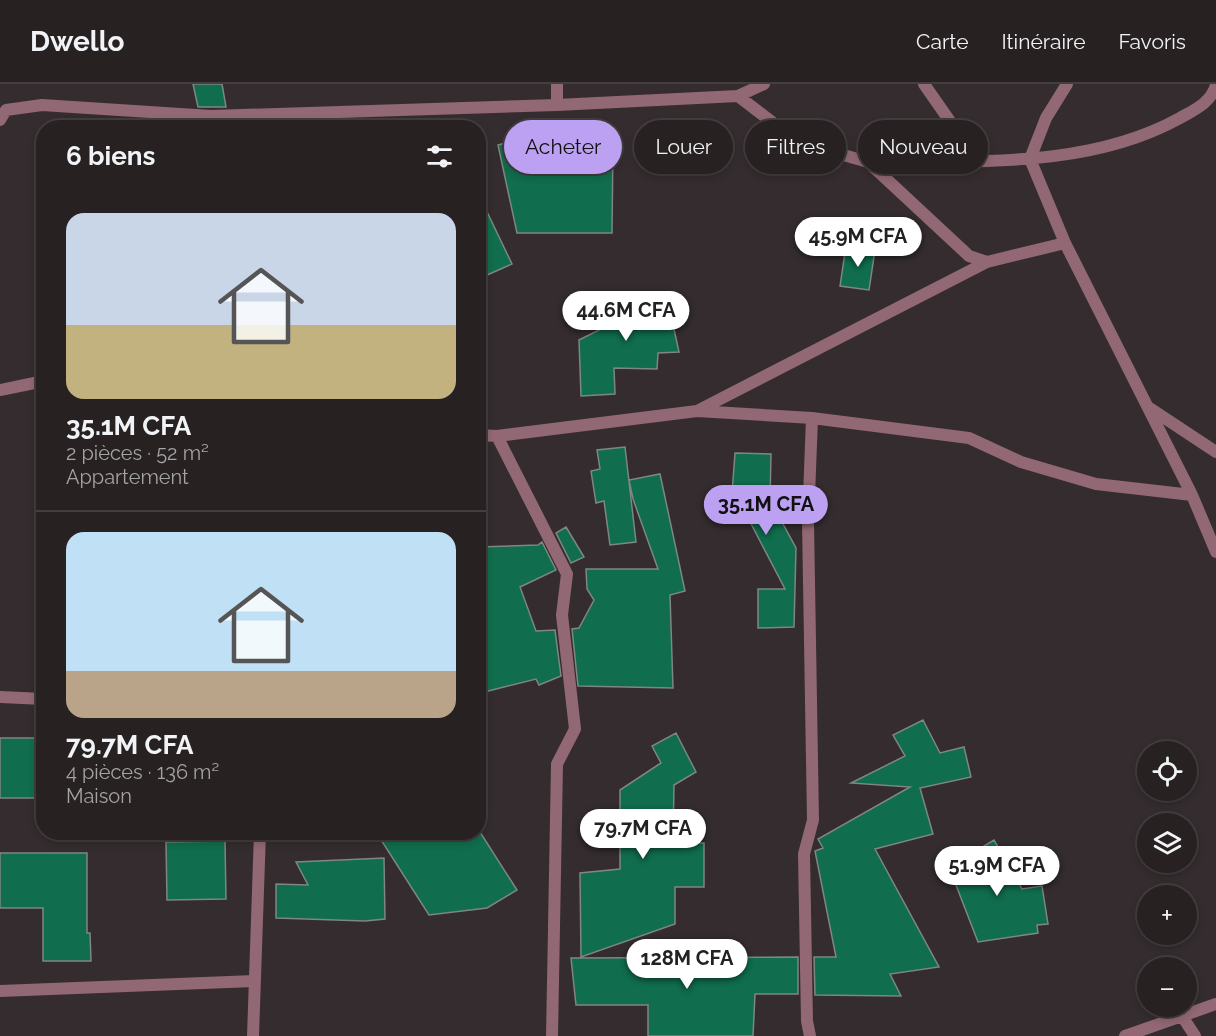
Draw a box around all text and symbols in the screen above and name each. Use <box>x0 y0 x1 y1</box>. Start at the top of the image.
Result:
text: Dwello <box>30 25 125 58</box>
text: Carte <box>916 29 968 54</box>
text: Itinéraire <box>1001 29 1085 54</box>
text: Favoris <box>1118 29 1186 54</box>
chip: Acheter <box>504 120 622 174</box>
chip: Louer <box>634 120 733 174</box>
chip: Filtres <box>745 120 846 174</box>
chip: Nouveau <box>858 120 988 174</box>
icon: filters <box>423 140 456 173</box>
text: 6 biens <box>66 141 155 171</box>
pin: 45.9M CFA <box>789 217 927 268</box>
text: 45.9M CFA <box>809 224 907 248</box>
icon: home <box>207 252 315 360</box>
pin: 44.6M CFA <box>557 291 695 342</box>
text: 44.6M CFA <box>576 298 676 322</box>
text: 35.1M CFA <box>66 411 191 441</box>
text: 2 pièces · 52 m² <box>66 441 209 465</box>
text: Appartement <box>66 465 189 489</box>
pin: 35.1M CFA <box>697 485 835 536</box>
text: 35.1M CFA <box>718 492 814 516</box>
icon: home <box>207 571 315 679</box>
text: 79.7M CFA <box>66 730 193 760</box>
map controls <box>1137 741 1197 1017</box>
button: locate <box>1137 741 1197 801</box>
text: 4 pièces · 136 m² <box>66 760 219 784</box>
text: Maison <box>66 784 132 808</box>
pin: 79.7M CFA <box>574 809 712 860</box>
button: layers <box>1137 813 1197 873</box>
text: 79.7M CFA <box>594 816 692 840</box>
pin: 51.9M CFA <box>928 846 1066 897</box>
text: 51.9M CFA <box>949 853 1045 877</box>
button: + <box>1137 885 1197 945</box>
pin: 128M CFA <box>625 939 749 990</box>
text: 128M CFA <box>641 946 733 970</box>
button: − <box>1137 957 1197 1017</box>

